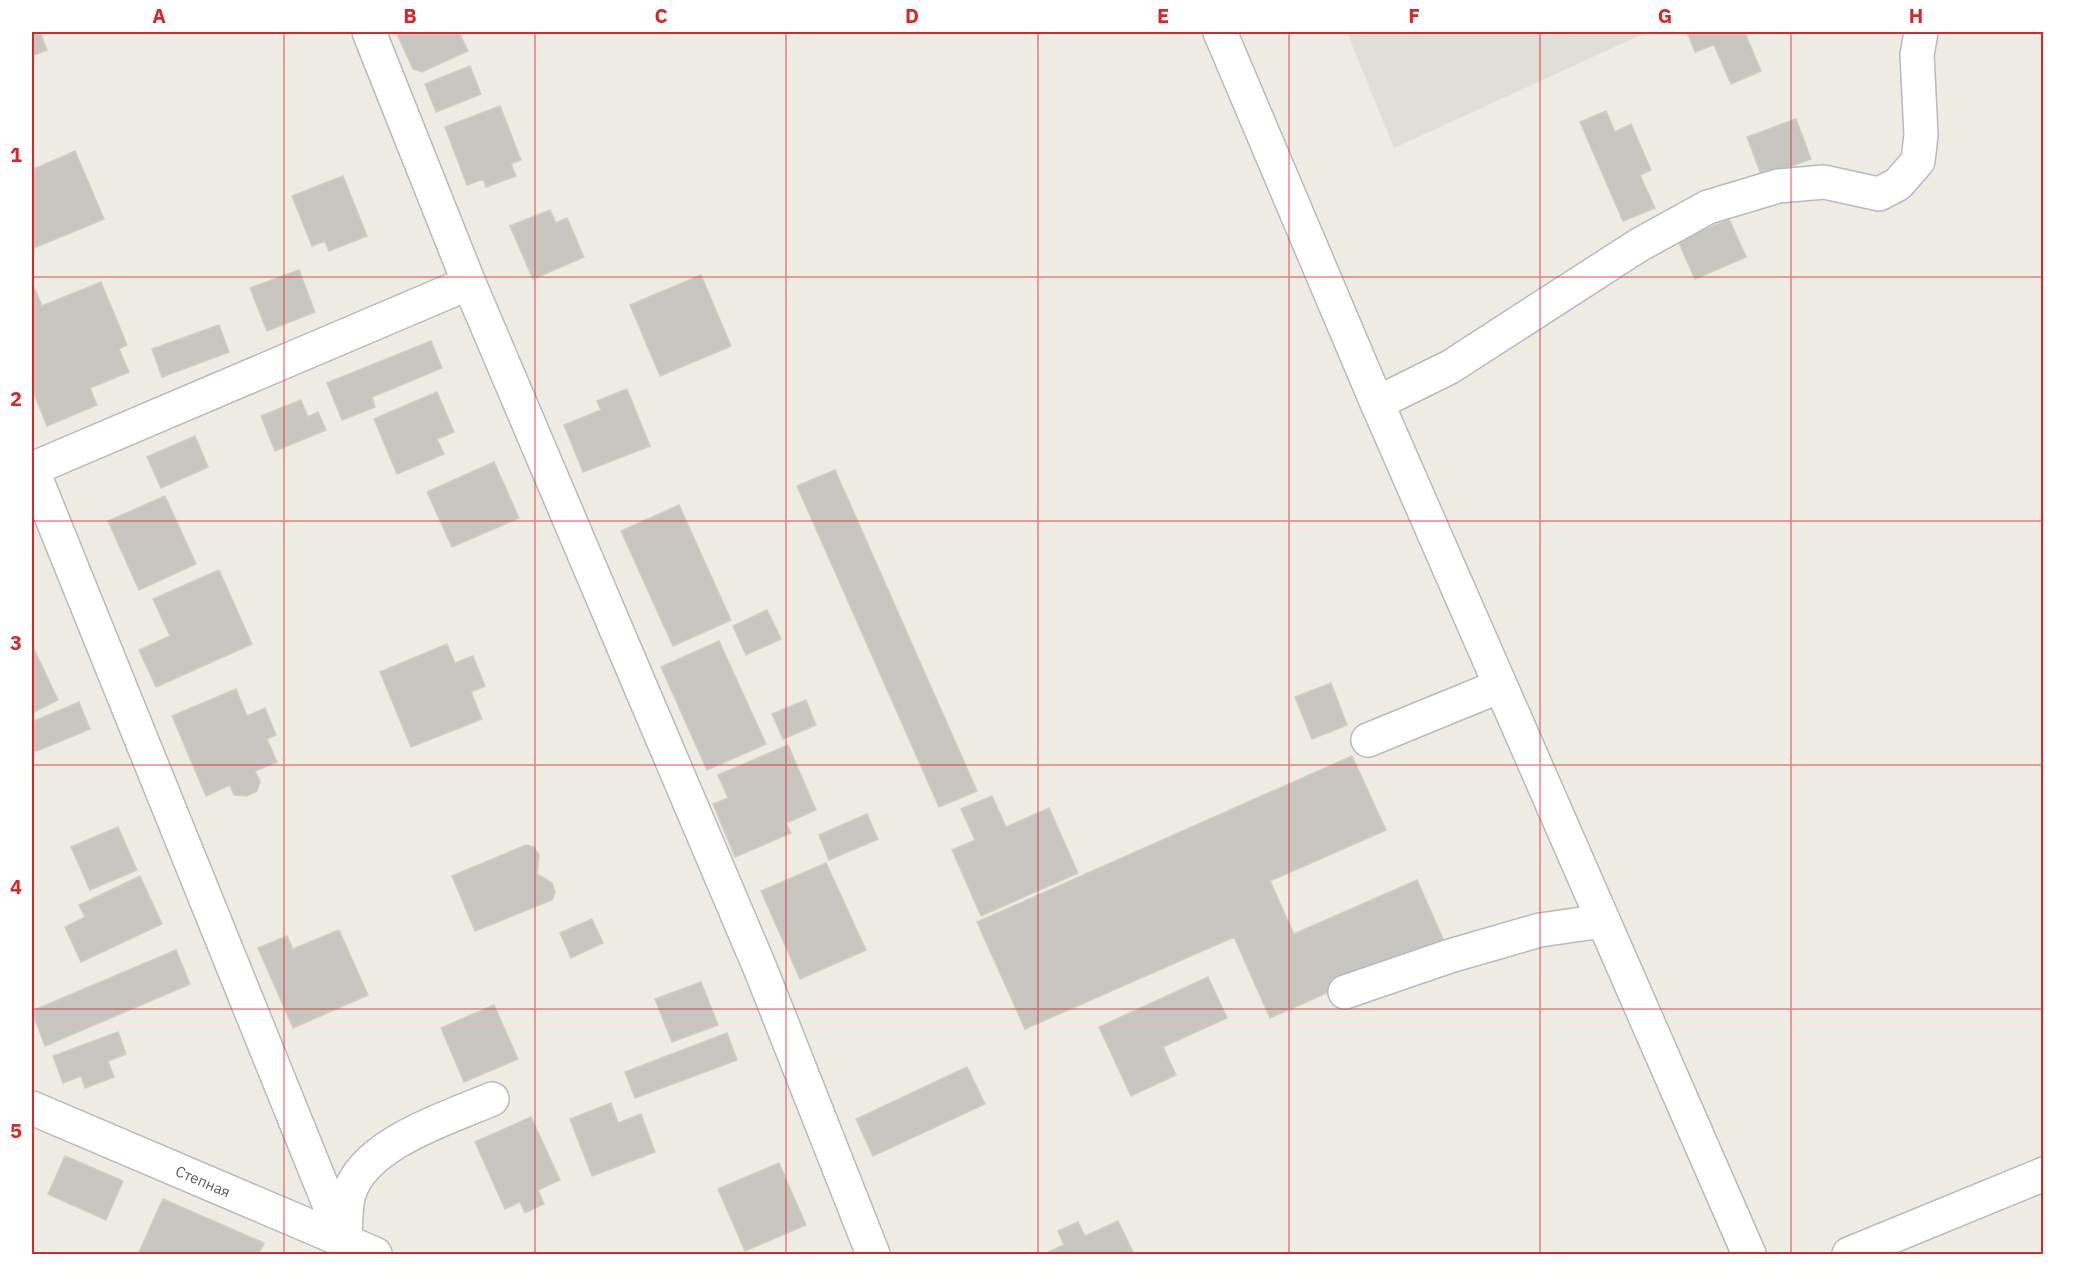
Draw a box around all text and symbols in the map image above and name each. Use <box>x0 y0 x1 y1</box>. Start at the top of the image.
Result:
text: A <box>152 2 166 29</box>
text: B <box>403 2 417 29</box>
text: C <box>654 2 668 29</box>
text: D <box>905 2 919 29</box>
text: E <box>1157 2 1169 29</box>
text: F <box>1408 2 1420 29</box>
text: G <box>1658 2 1672 29</box>
text: H <box>1909 2 1923 29</box>
text: 1 <box>10 141 22 168</box>
text: 2 <box>10 385 22 412</box>
text: 3 <box>10 629 22 656</box>
text: 4 <box>10 873 22 900</box>
text: 5 <box>10 1117 22 1144</box>
street label: Степная <box>173 1161 234 1201</box>

